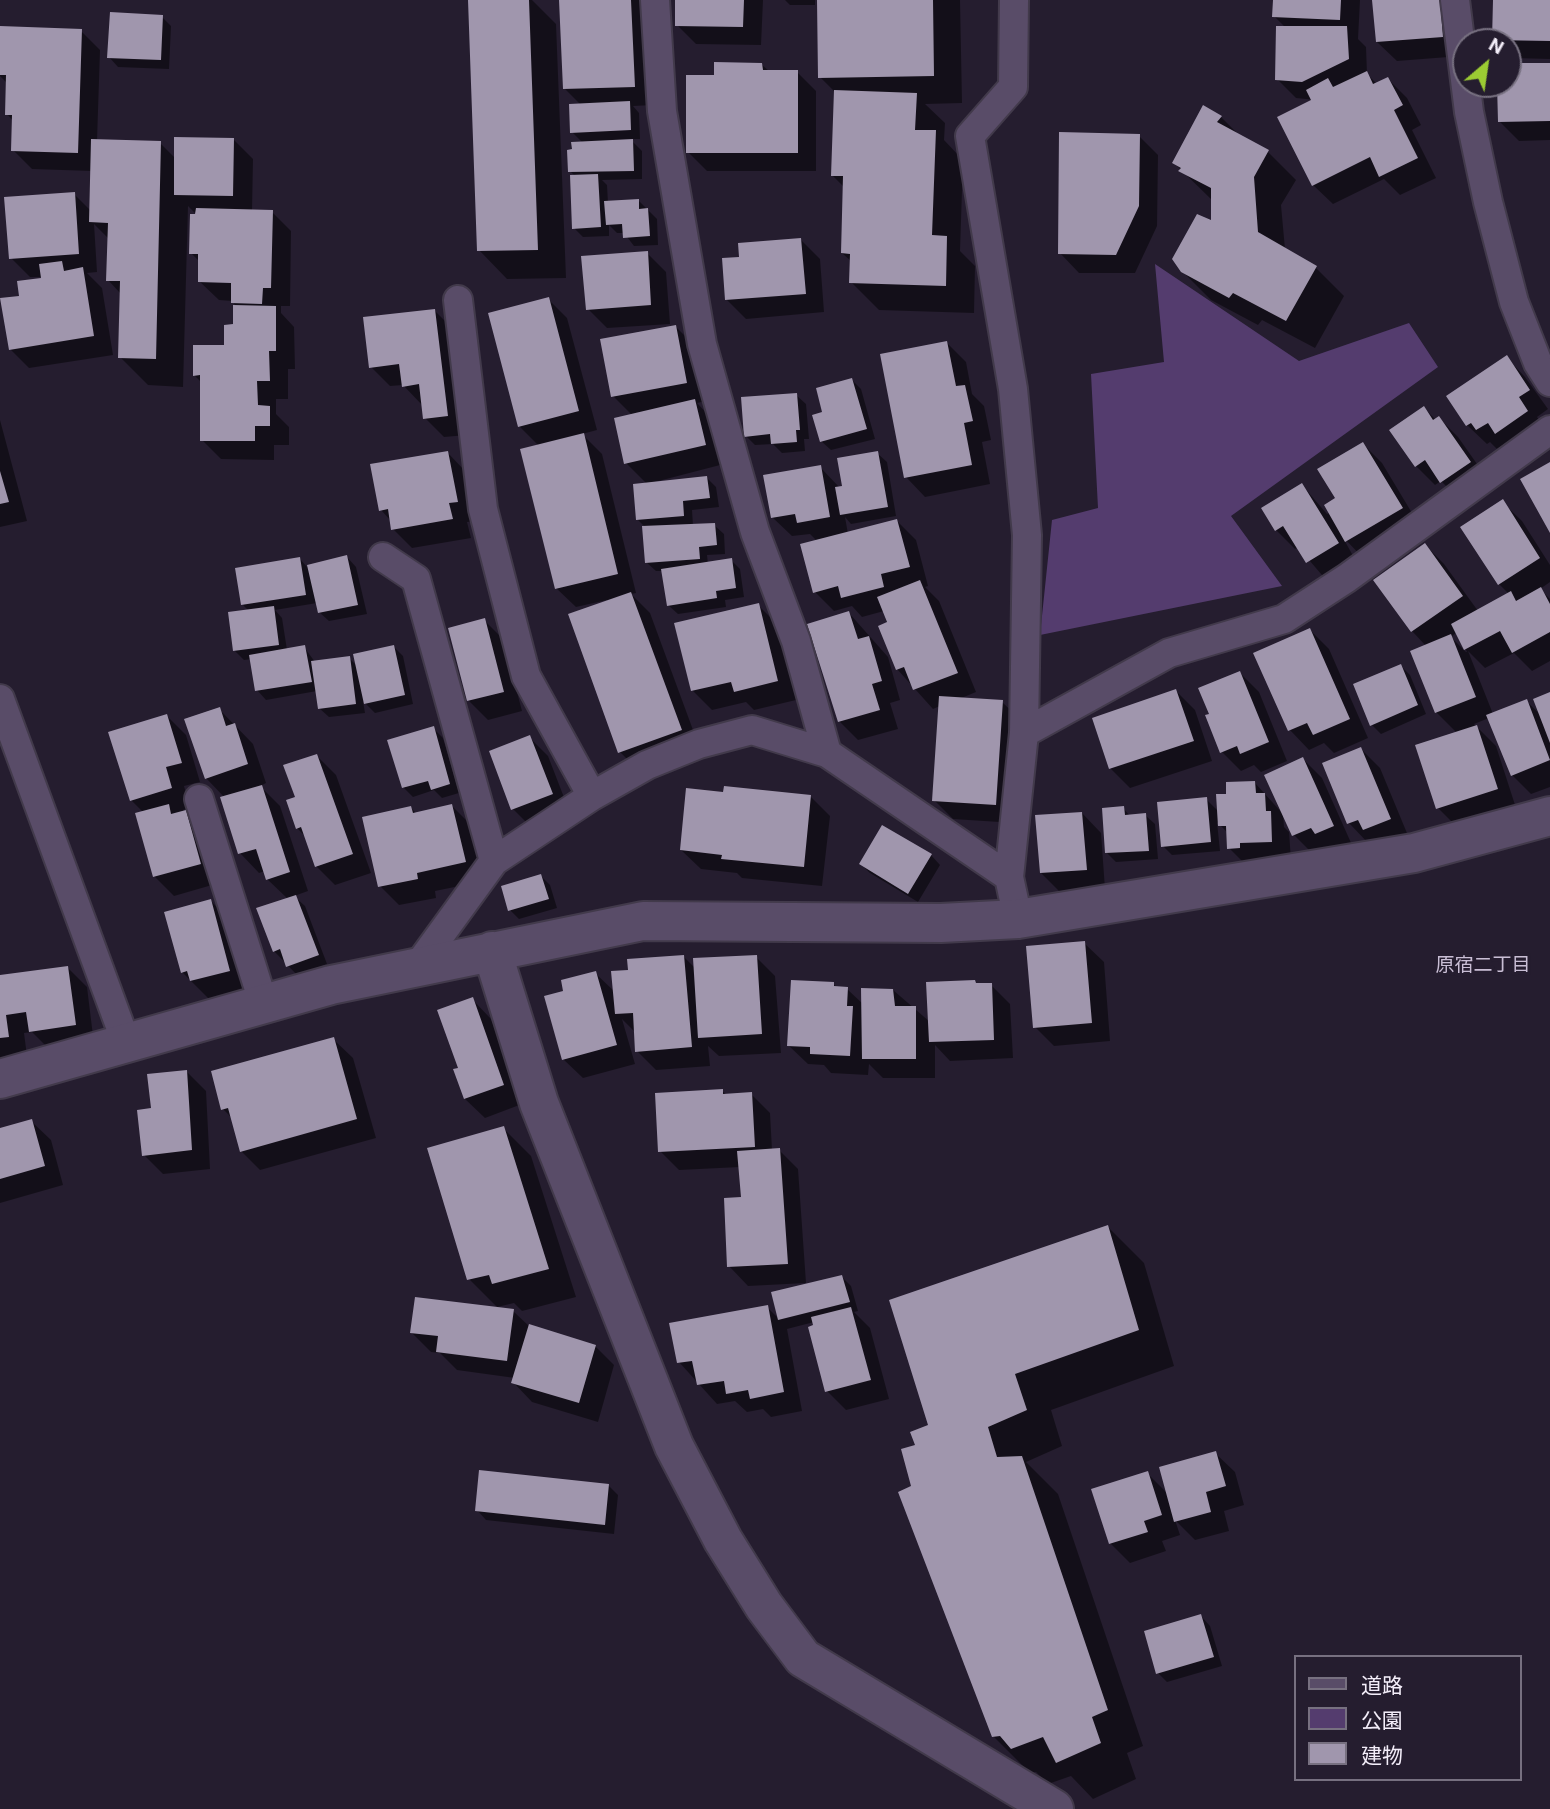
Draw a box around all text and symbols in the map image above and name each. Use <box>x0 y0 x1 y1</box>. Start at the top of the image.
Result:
north arrow <box>1452 28 1522 98</box>
text: N <box>1485 33 1508 59</box>
district label: 原宿二丁目 <box>1436 955 1530 977</box>
legend <box>1294 1655 1522 1781</box>
text: 道路 <box>1361 1674 1403 1698</box>
text: 公園 <box>1361 1709 1403 1733</box>
text: 建物 <box>1361 1744 1403 1768</box>

